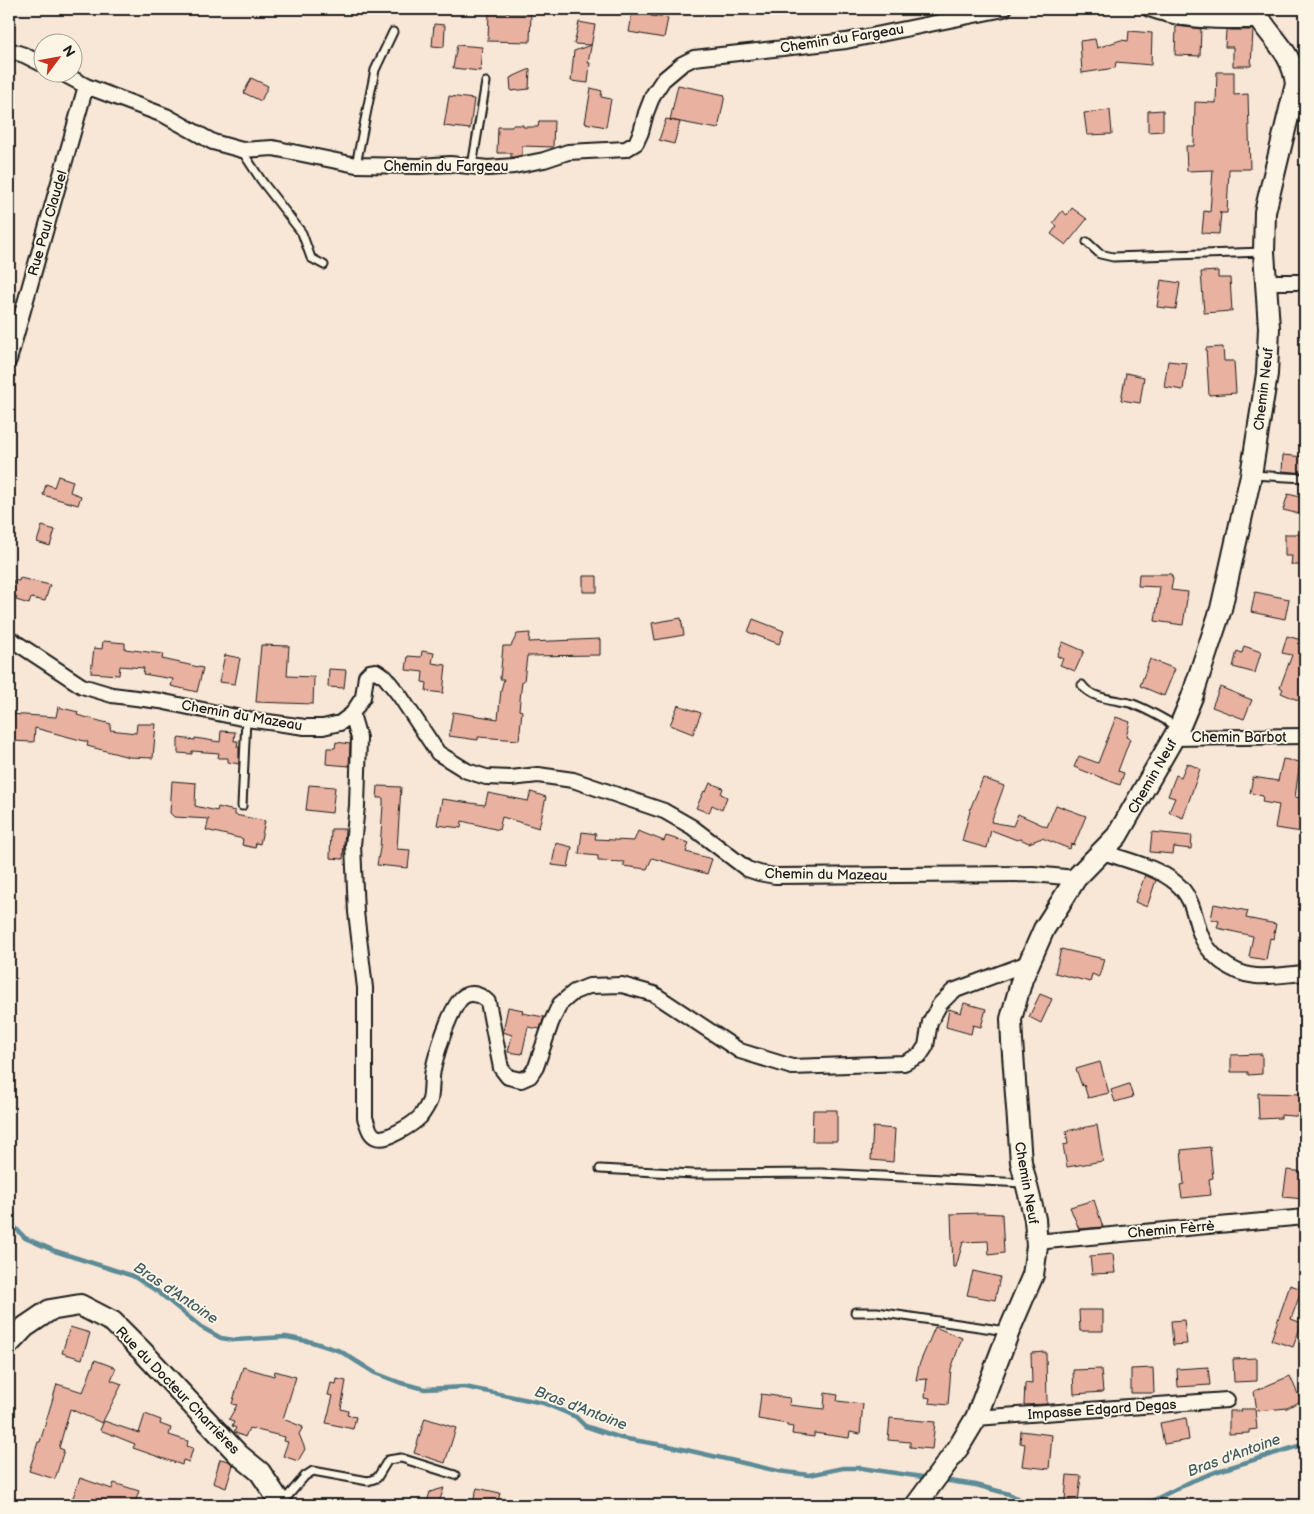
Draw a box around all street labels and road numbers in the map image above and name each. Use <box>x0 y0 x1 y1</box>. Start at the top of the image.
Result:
street label: Chemin du Fargeau <box>779 20 905 57</box>
street label: Chemin du Fargeau <box>384 158 508 175</box>
street label: Rue Paul Claudel <box>24 168 71 278</box>
street label: Chemin Neuf <box>1250 346 1277 432</box>
street label: Chemin du Mazeau <box>180 696 304 735</box>
street label: Chemin Barbot <box>1191 729 1287 746</box>
street label: Chemin Neuf <box>1124 735 1181 817</box>
street label: Chemin du Mazeau <box>765 865 887 884</box>
street label: Chemin Neuf <box>1011 1141 1042 1226</box>
street label: Chemin Fèrrè <box>1127 1217 1216 1242</box>
street label: Rue du Docteur Charrières <box>112 1323 243 1458</box>
street label: Impasse Edgard Degas <box>1027 1396 1177 1423</box>

